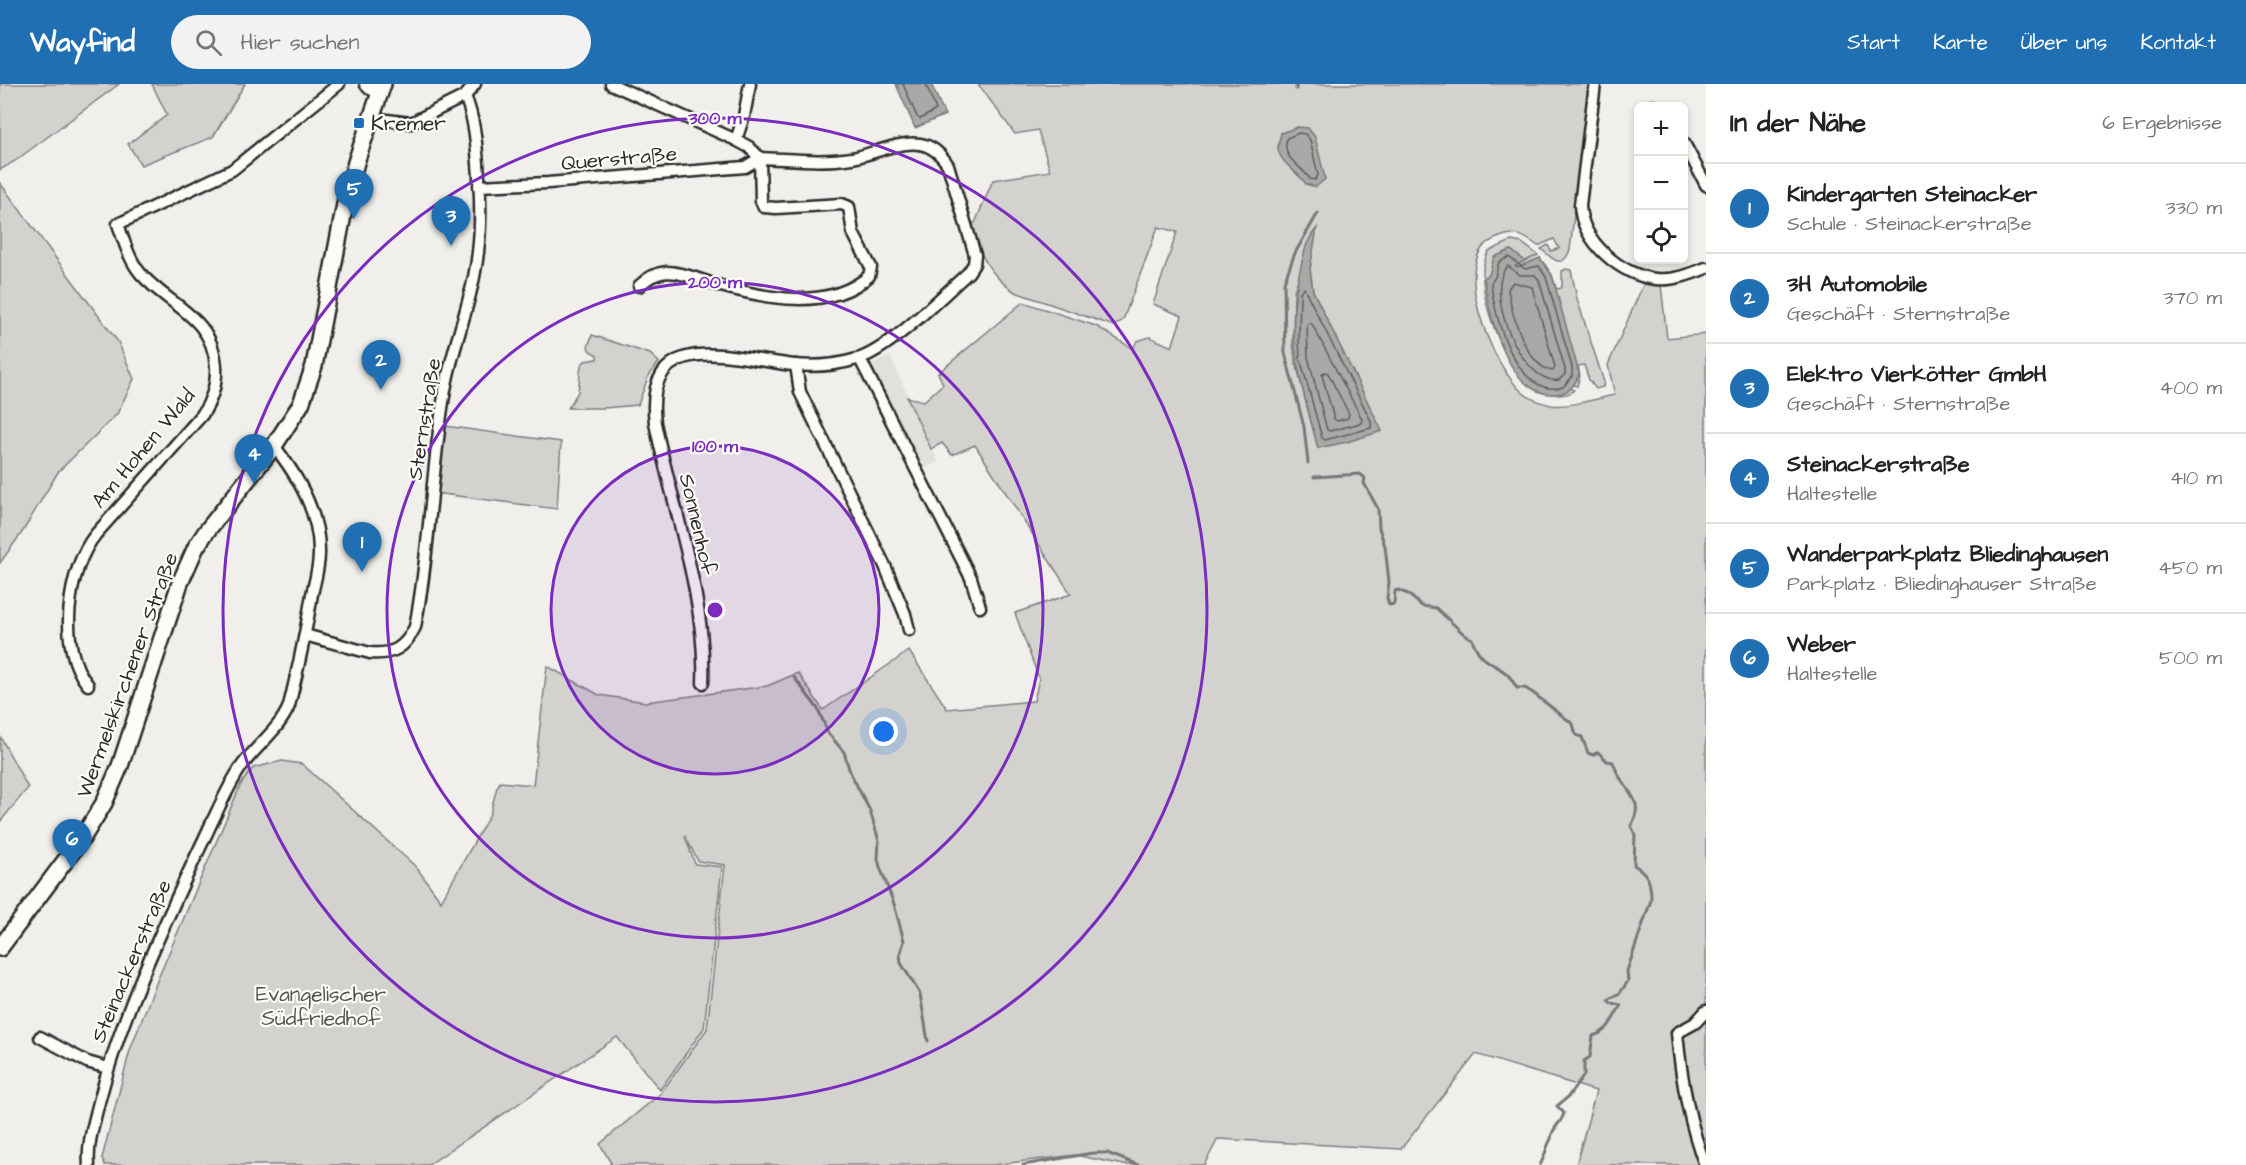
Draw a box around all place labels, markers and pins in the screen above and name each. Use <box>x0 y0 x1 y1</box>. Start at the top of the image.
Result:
place label: Kremer <box>371 109 446 138</box>
marker: Kremer <box>352 116 366 130</box>
pin: 5 <box>334 170 374 219</box>
pin: 3 <box>432 196 470 246</box>
pin: 2 <box>362 340 400 390</box>
pin: 4 <box>234 434 274 484</box>
pin: 1 <box>342 522 382 572</box>
centre of rings <box>705 600 725 620</box>
pin: 6 <box>52 820 92 869</box>

